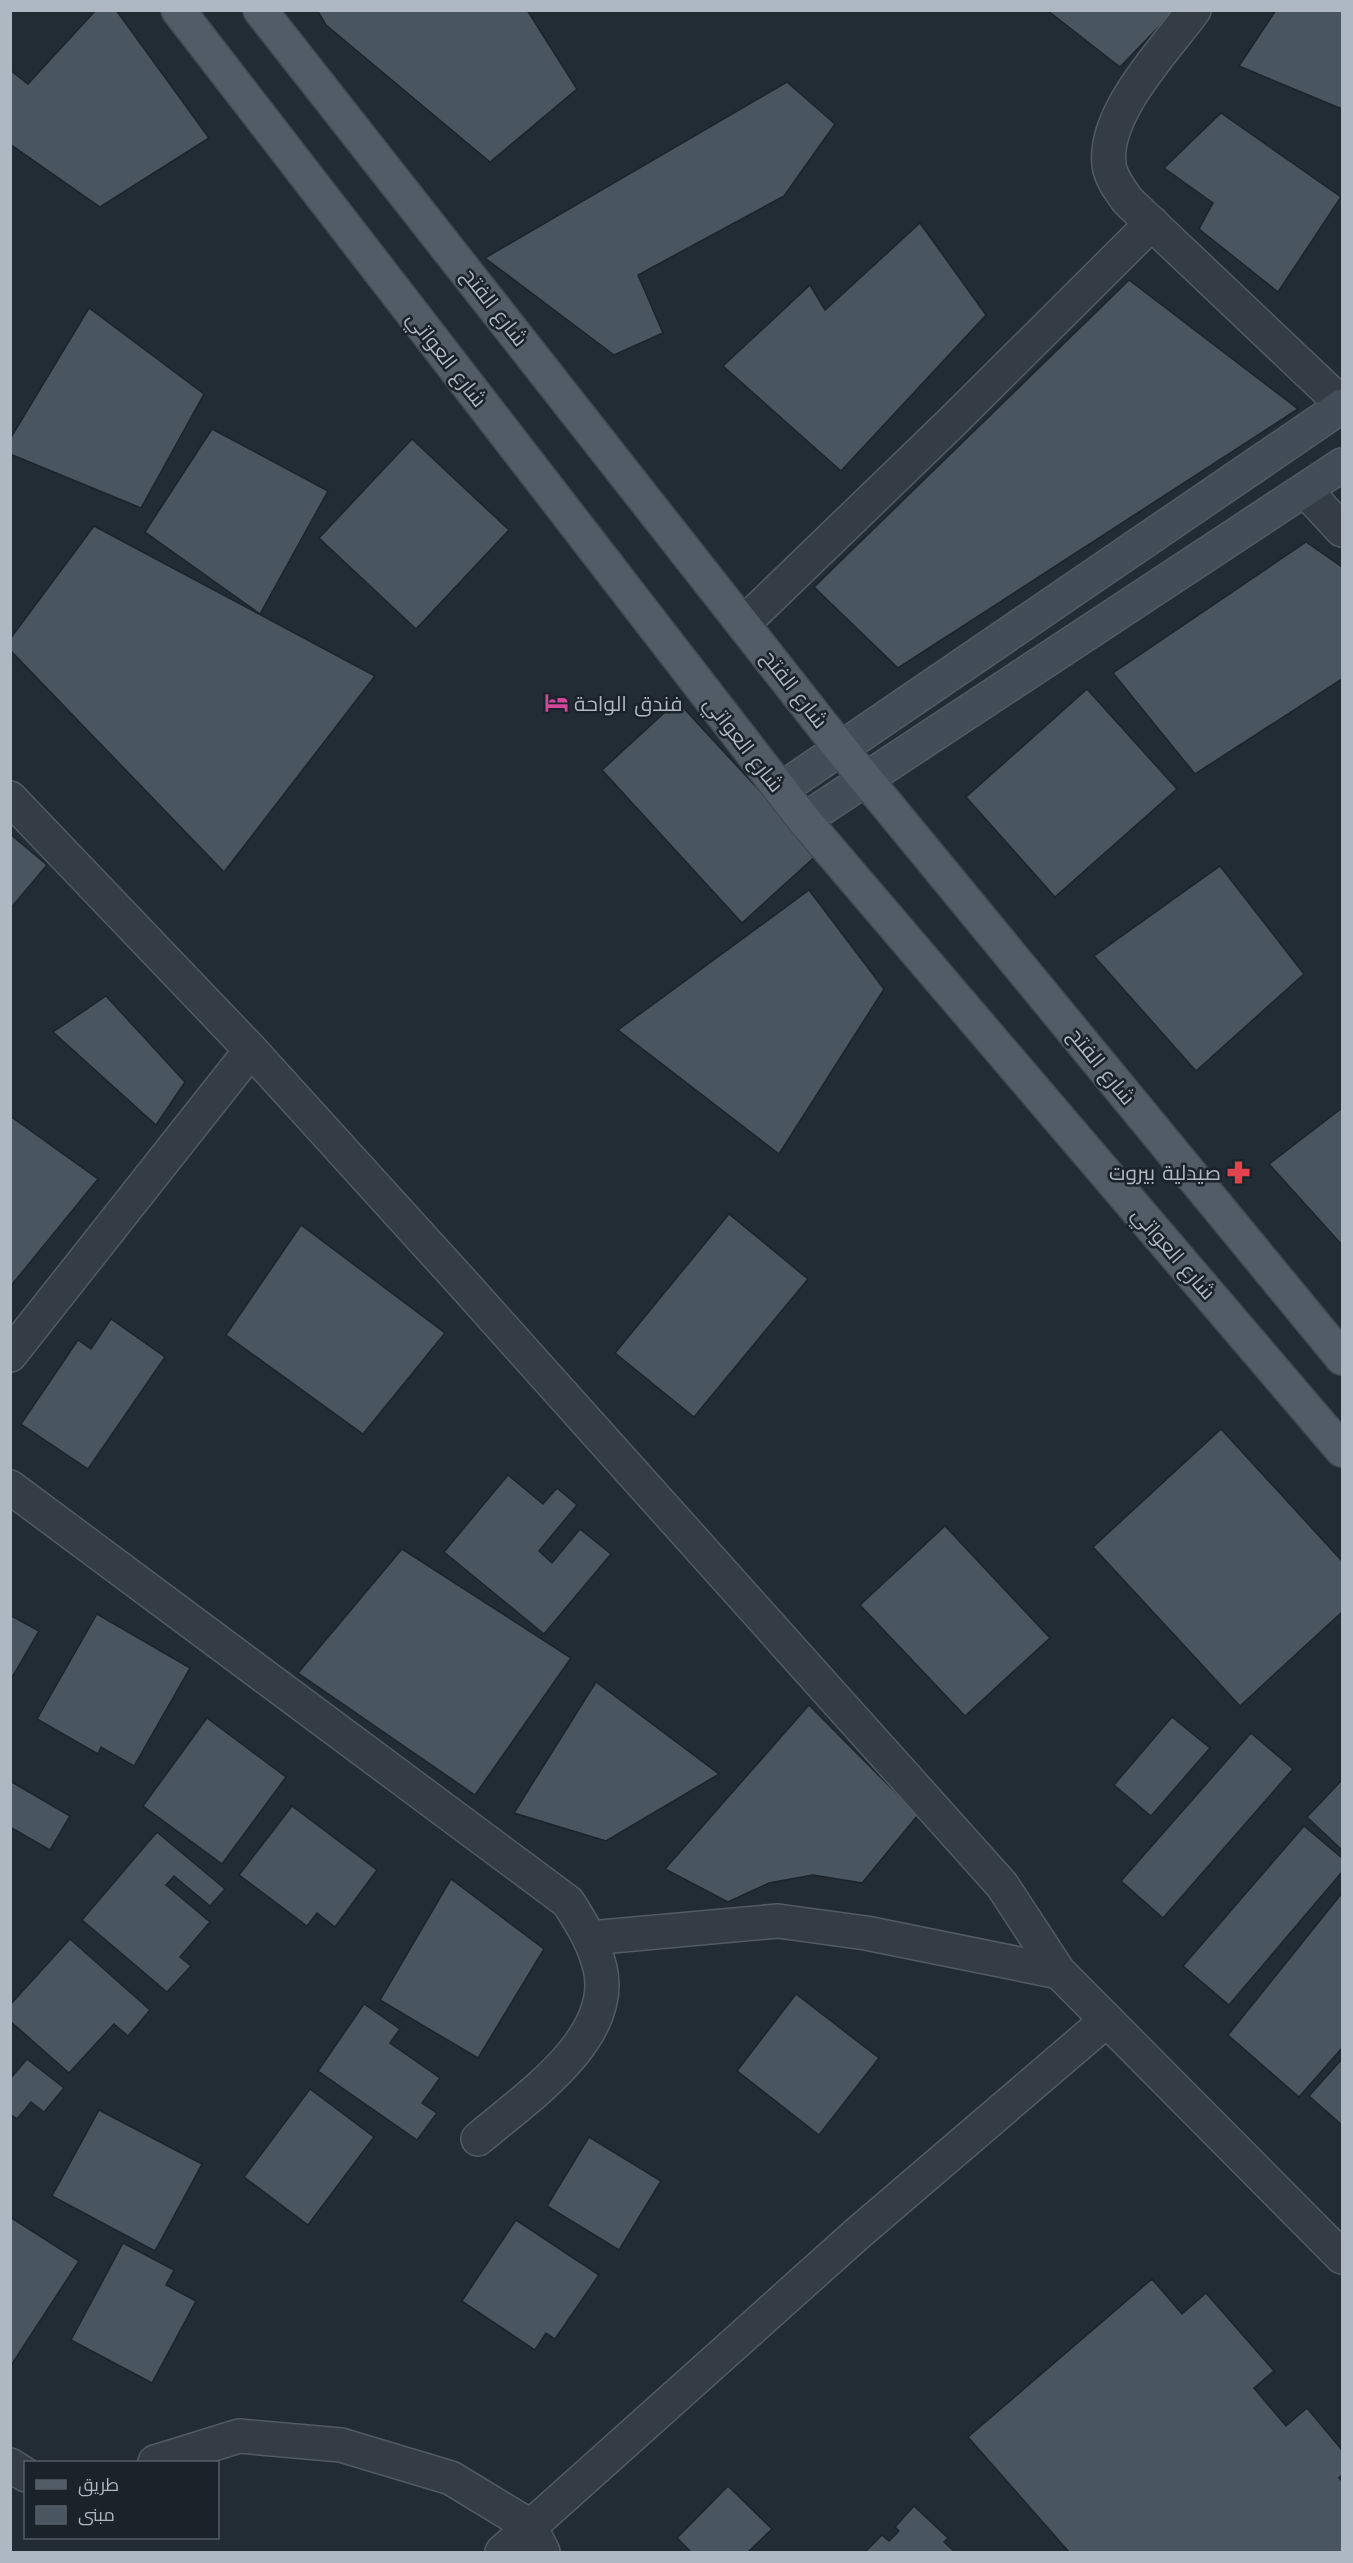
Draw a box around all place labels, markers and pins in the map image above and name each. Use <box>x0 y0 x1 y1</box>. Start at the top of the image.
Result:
hotel icon: فندق الواحة <box>543 690 569 716</box>
place label: فندق الواحة <box>574 691 682 717</box>
pharmacy icon: صيدلية بيروت <box>1226 1159 1252 1185</box>
place label: صيدلية بيروت <box>1109 1160 1221 1185</box>

